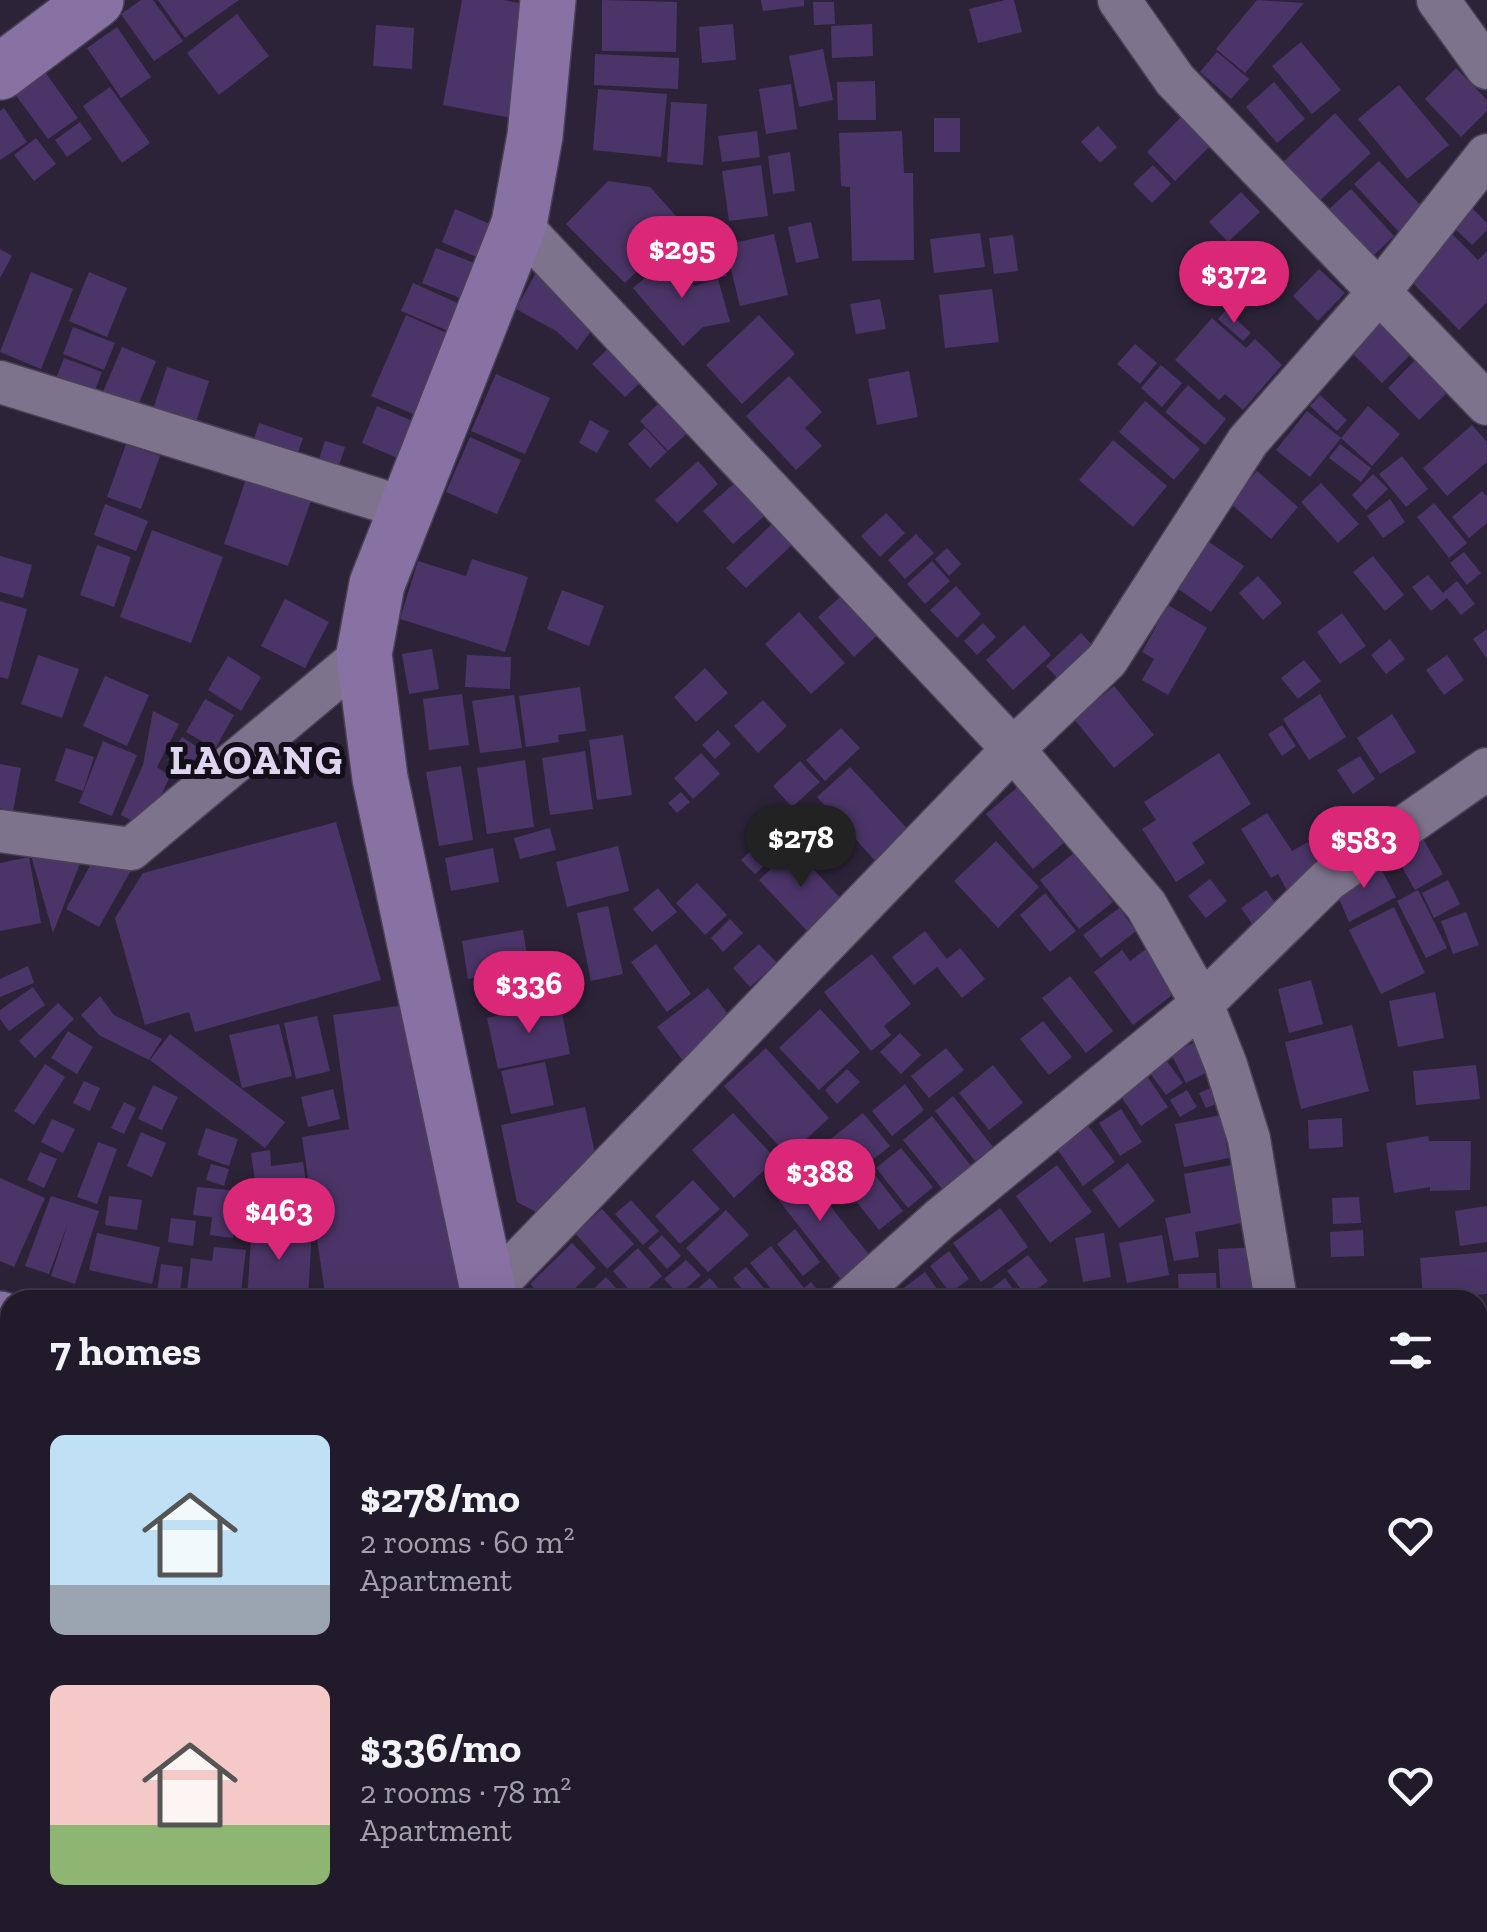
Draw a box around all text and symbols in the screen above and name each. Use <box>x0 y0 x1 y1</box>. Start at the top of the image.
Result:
pin: $295 <box>623 216 741 301</box>
text: $295 <box>649 229 715 267</box>
pin: $372 <box>1175 241 1293 326</box>
text: $372 <box>1201 254 1267 292</box>
district label: LAOANG <box>169 736 345 784</box>
pin: $278 <box>742 805 860 890</box>
pin: $583 <box>1305 806 1423 891</box>
text: $278 <box>768 818 834 856</box>
text: $583 <box>1331 819 1397 857</box>
pin: $336 <box>470 951 588 1036</box>
text: $336 <box>496 964 562 1002</box>
pin: $388 <box>761 1139 879 1224</box>
text: $388 <box>786 1152 854 1190</box>
pin: $463 <box>220 1178 338 1263</box>
text: $463 <box>245 1191 313 1229</box>
icon: filters <box>1383 1323 1438 1378</box>
text: 7 homes <box>50 1325 201 1376</box>
text: $278/mo <box>360 1472 520 1523</box>
icon: home <box>130 1475 250 1595</box>
icon: heart <box>1383 1508 1438 1563</box>
text: 2 rooms · 60 m² <box>360 1523 575 1561</box>
text: Apartment <box>360 1561 512 1599</box>
text: $336/mo <box>360 1722 521 1773</box>
icon: home <box>130 1725 250 1845</box>
icon: heart <box>1383 1758 1438 1813</box>
text: 2 rooms · 78 m² <box>360 1773 571 1811</box>
text: Apartment <box>360 1811 512 1849</box>

